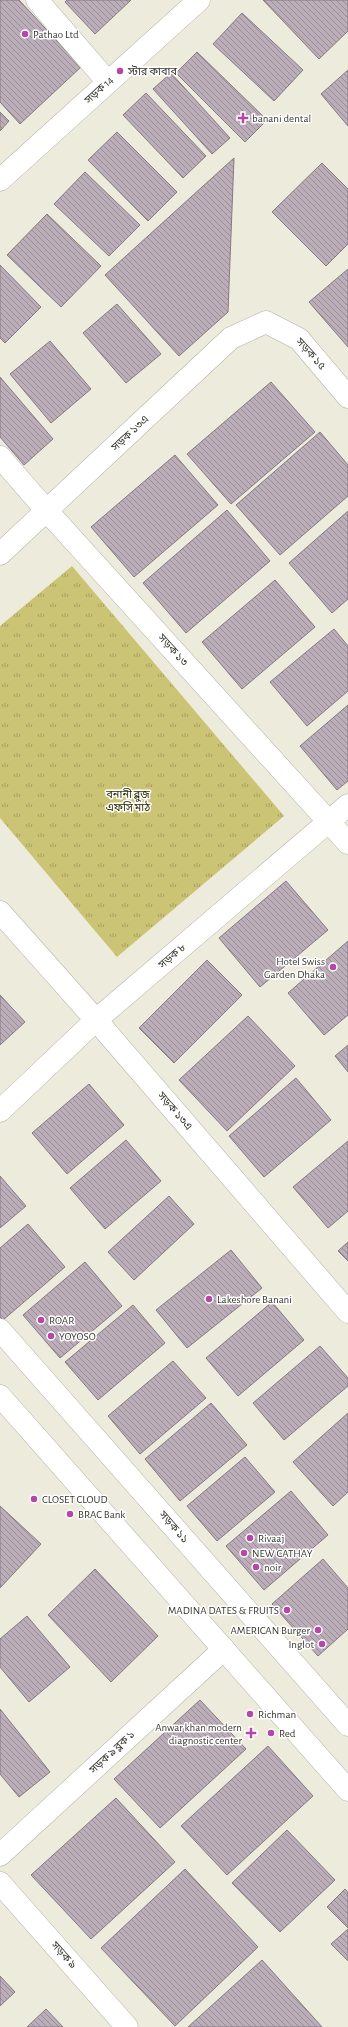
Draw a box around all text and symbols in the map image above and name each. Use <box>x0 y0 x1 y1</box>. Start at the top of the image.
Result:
marker: Pathao Ltd <box>20 29 30 39</box>
place label: Pathao Ltd <box>33 29 79 40</box>
place label: স্টার কাবাব <box>127 65 178 77</box>
marker: স্টার কাবাব <box>115 66 125 76</box>
street label: সড়ক 14 <box>82 74 115 106</box>
marker: banani dental <box>237 112 249 124</box>
place label: banani dental <box>252 113 311 124</box>
street label: সড়ক ১৫ <box>293 335 328 372</box>
street label: সড়ক ১৩এ <box>109 413 151 454</box>
street label: সড়ক ১৩ <box>155 631 190 668</box>
park label: বনানী ব্লুজ এফসি মাঠ <box>105 788 151 813</box>
street label: সড়ক ৮ <box>156 941 188 971</box>
place label: Hotel Swiss Garden Dhaka <box>264 956 325 980</box>
marker: Hotel Swiss Garden Dhaka <box>328 962 338 972</box>
street label: সড়ক ১৩এ <box>155 1089 194 1132</box>
marker: Lakeshore Banani <box>204 1294 214 1304</box>
place label: Lakeshore Banani <box>217 1294 292 1305</box>
marker: ROAR <box>36 1315 46 1325</box>
place label: ROAR <box>49 1315 74 1326</box>
marker: YOYOSO <box>46 1331 56 1341</box>
place label: YOYOSO <box>59 1331 96 1342</box>
marker: CLOSET CLOUD <box>29 1494 39 1504</box>
place label: CLOSET CLOUD <box>42 1494 107 1505</box>
street label: সড়ক ১১ <box>157 1508 191 1545</box>
marker: BRAC Bank <box>65 1509 75 1519</box>
place label: BRAC Bank <box>78 1509 125 1520</box>
marker: Rivaaj <box>245 1533 255 1543</box>
place label: Rivaaj <box>258 1533 284 1544</box>
marker: NEW CATHAY <box>239 1548 249 1558</box>
place label: NEW CATHAY <box>252 1548 313 1559</box>
marker: noir <box>251 1562 261 1572</box>
place label: noir <box>264 1562 282 1573</box>
place label: MADINA DATES & FRUITS <box>168 1605 279 1616</box>
marker: MADINA DATES & FRUITS <box>282 1605 292 1615</box>
place label: AMERICAN Burger <box>230 1625 310 1636</box>
marker: AMERICAN Burger <box>313 1625 323 1635</box>
place label: Inglot <box>289 1639 314 1650</box>
marker: Inglot <box>317 1639 327 1649</box>
marker: Richman <box>245 1709 255 1719</box>
place label: Richman <box>258 1709 296 1720</box>
place label: Anwar khan modern diagnostic center <box>155 1722 242 1746</box>
marker: Anwar khan modern diagnostic center <box>245 1727 257 1739</box>
street label: সড়ক ৯ ব্লক ১ <box>87 1728 137 1776</box>
marker: Red <box>266 1728 276 1738</box>
place label: Red <box>279 1728 296 1739</box>
street label: সড়ক ৯ <box>49 1939 79 1971</box>

